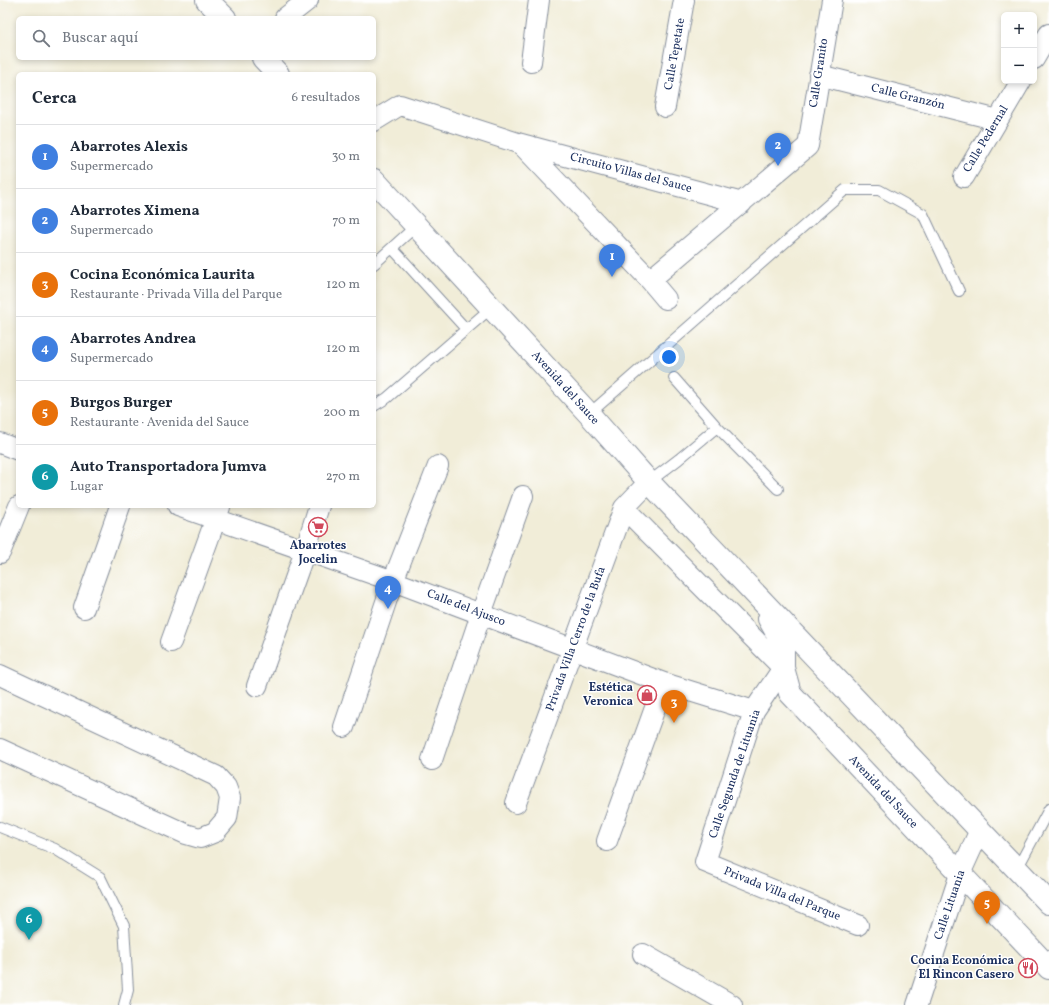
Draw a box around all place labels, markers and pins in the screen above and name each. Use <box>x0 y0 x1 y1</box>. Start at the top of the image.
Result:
pin: 2 <box>765 133 791 166</box>
pin: 1 <box>599 244 625 277</box>
supermarket icon: Abarrotes Jocelin <box>307 516 329 538</box>
place label: Abarrotes Jocelin <box>290 538 347 568</box>
pin: 4 <box>375 576 401 609</box>
place label: Estética Veronica <box>583 680 633 710</box>
shop icon: Estética Veronica <box>636 684 658 706</box>
pin: 3 <box>661 690 687 723</box>
pin: 5 <box>974 891 1000 924</box>
pin: 6 <box>16 907 42 940</box>
place label: Cocina Económica El Rincon Casero <box>911 953 1014 983</box>
restaurant icon: Cocina Económica El Rincon Casero <box>1017 957 1039 979</box>

